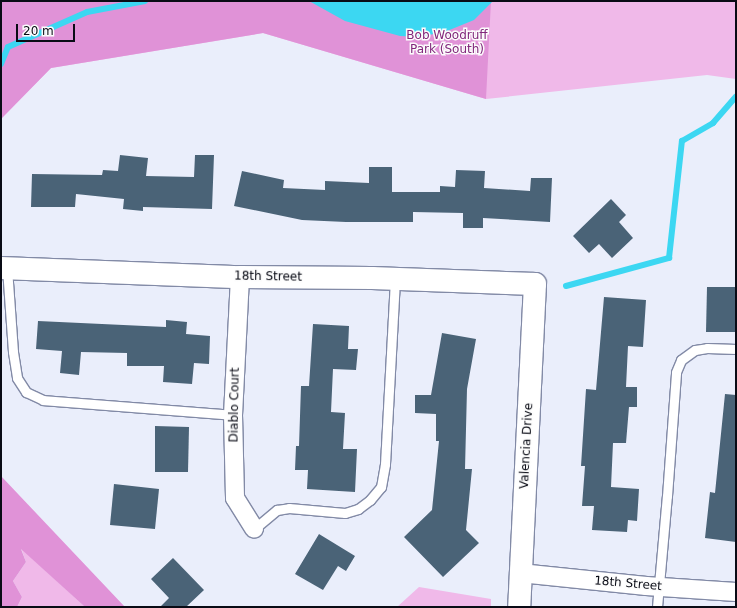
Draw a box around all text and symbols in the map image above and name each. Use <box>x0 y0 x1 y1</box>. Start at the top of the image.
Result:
scale bar <box>18 16 77 42</box>
text: 20 m <box>23 24 54 38</box>
park label: Bob Woodruff Park (South) <box>406 29 488 57</box>
street label: 18th Street <box>234 269 302 285</box>
street label: Diablo Court <box>227 367 243 443</box>
street label: Valencia Drive <box>518 403 536 489</box>
street label: 18th Street <box>594 574 662 594</box>

